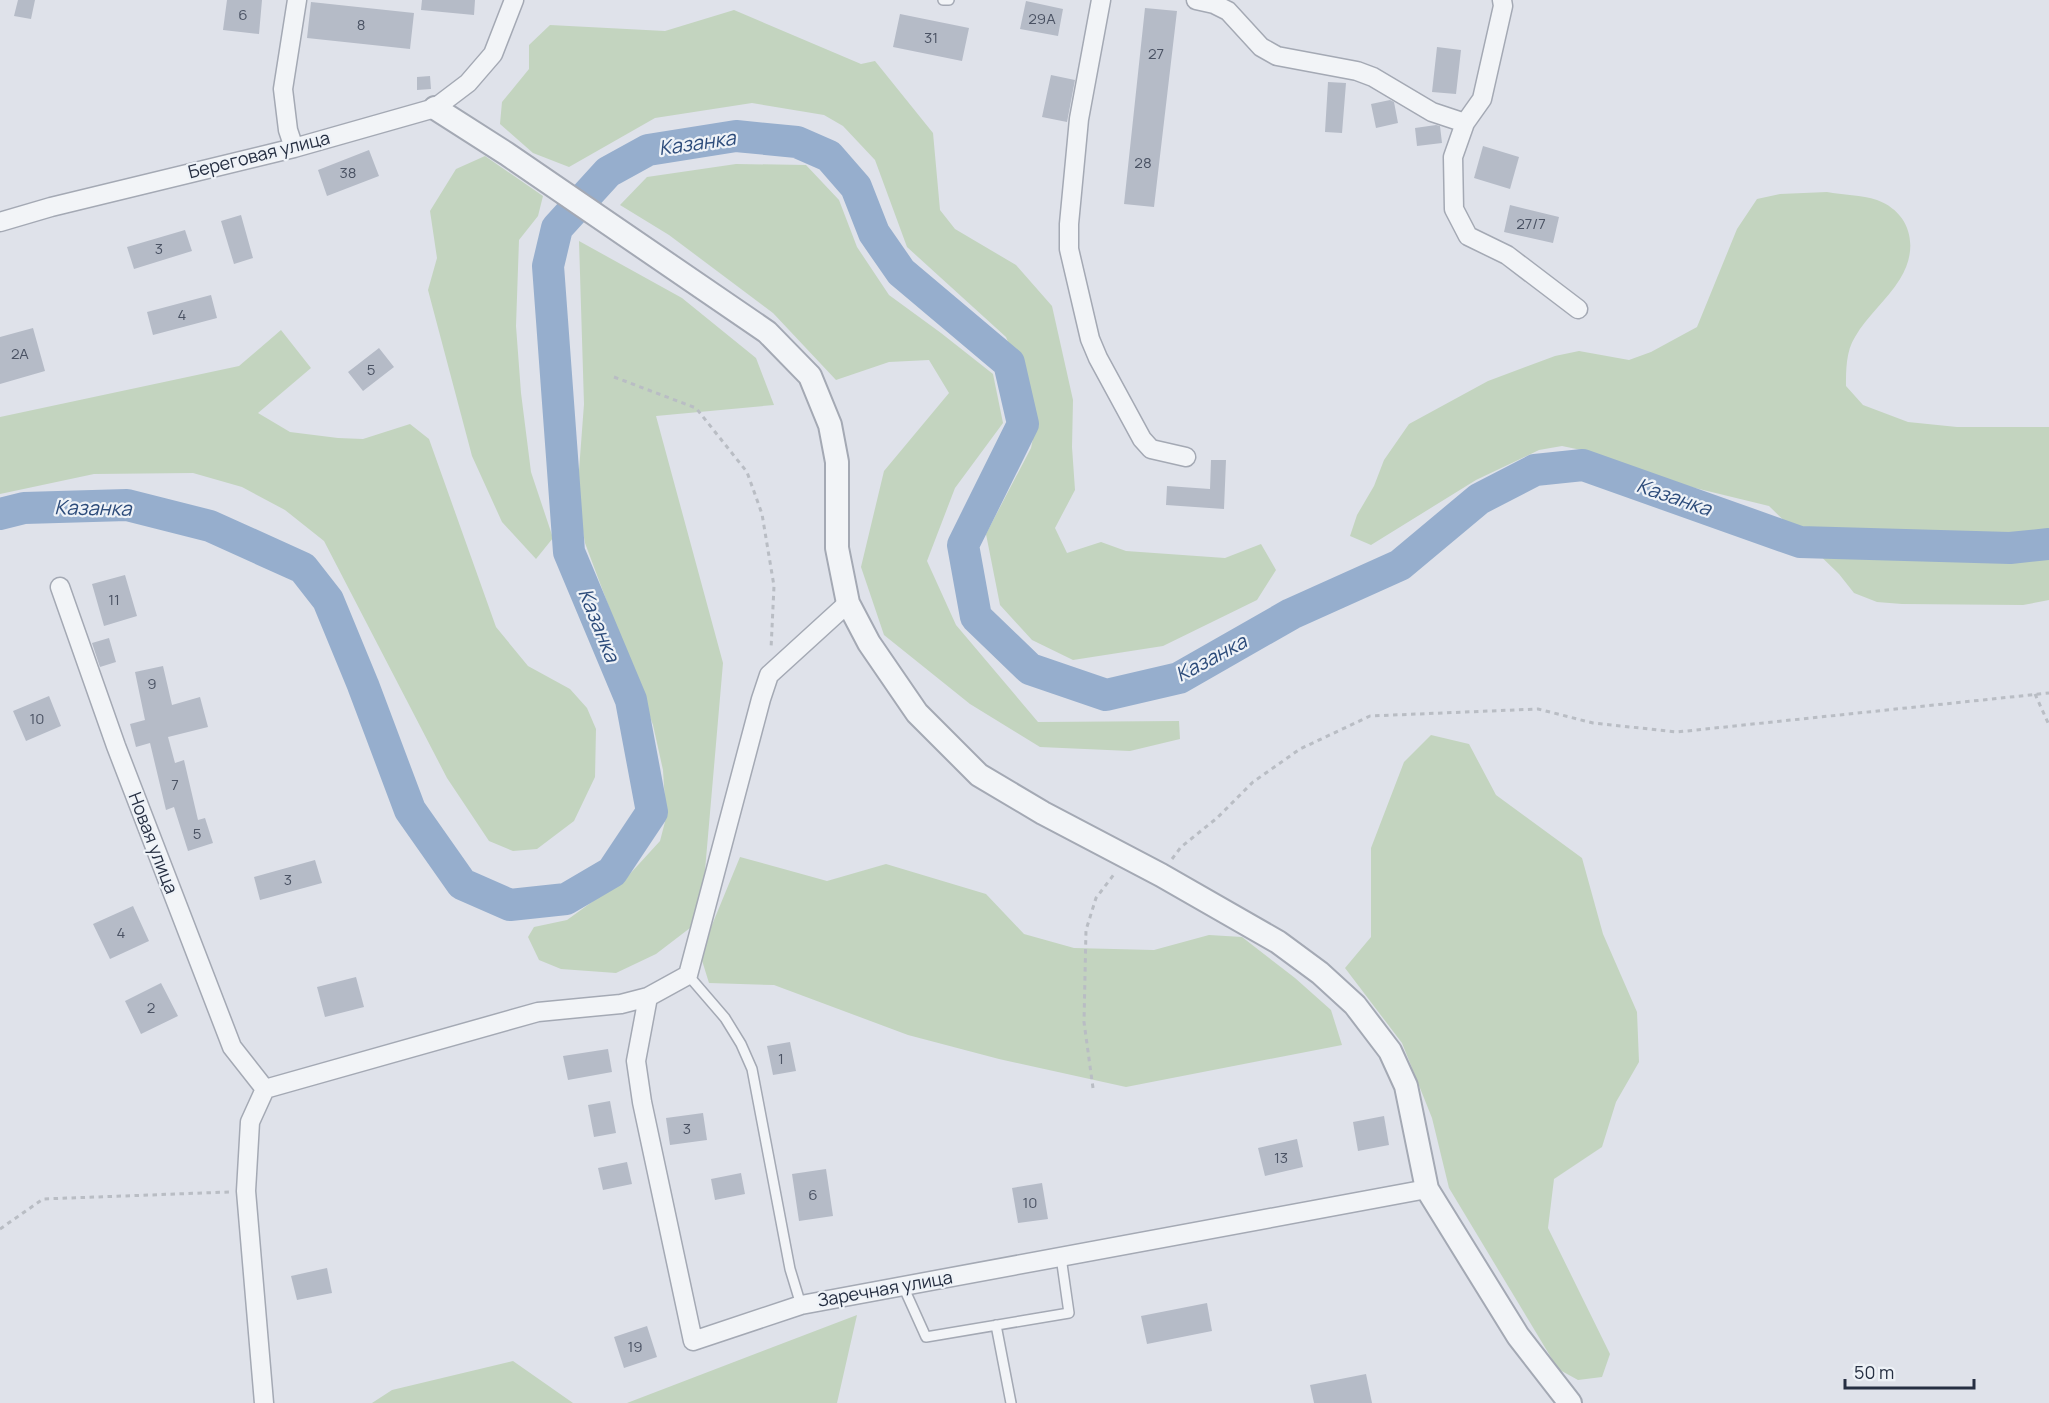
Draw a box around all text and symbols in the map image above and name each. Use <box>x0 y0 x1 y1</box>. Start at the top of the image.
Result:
house number: 6 <box>238 4 248 25</box>
house number: 29А <box>1028 8 1056 29</box>
house number: 8 <box>357 14 365 35</box>
house number: 31 <box>924 27 938 48</box>
house number: 27 <box>1148 43 1164 64</box>
water label: Казанка <box>657 124 738 161</box>
street label: Береговая улица <box>185 125 332 183</box>
house number: 28 <box>1134 152 1152 173</box>
house number: 38 <box>339 162 357 183</box>
house number: 27/7 <box>1516 213 1546 234</box>
house number: 3 <box>155 238 163 259</box>
house number: 4 <box>178 304 187 325</box>
house number: 2А <box>11 343 29 364</box>
house number: 5 <box>367 359 375 380</box>
water label: Казанка <box>1633 471 1716 522</box>
water label: Казанка <box>54 493 133 522</box>
water label: Казанка <box>573 584 627 666</box>
house number: 11 <box>108 589 120 610</box>
water label: Казанка <box>1170 627 1252 688</box>
house number: 9 <box>147 673 157 694</box>
house number: 10 <box>30 708 45 729</box>
house number: 7 <box>171 774 179 795</box>
street label: Новая улица <box>124 788 184 897</box>
house number: 5 <box>193 823 201 844</box>
house number: 3 <box>284 869 292 890</box>
house number: 4 <box>117 922 126 943</box>
house number: 2 <box>147 997 155 1018</box>
house number: 1 <box>778 1048 784 1069</box>
house number: 3 <box>683 1118 691 1139</box>
house number: 13 <box>1274 1147 1288 1168</box>
house number: 6 <box>808 1184 818 1205</box>
house number: 10 <box>1023 1192 1038 1213</box>
street label: Заречная улица <box>815 1264 954 1312</box>
house number: 19 <box>627 1336 643 1357</box>
scale bar <box>1845 1352 1974 1390</box>
text: 50 m <box>1854 1360 1894 1384</box>

